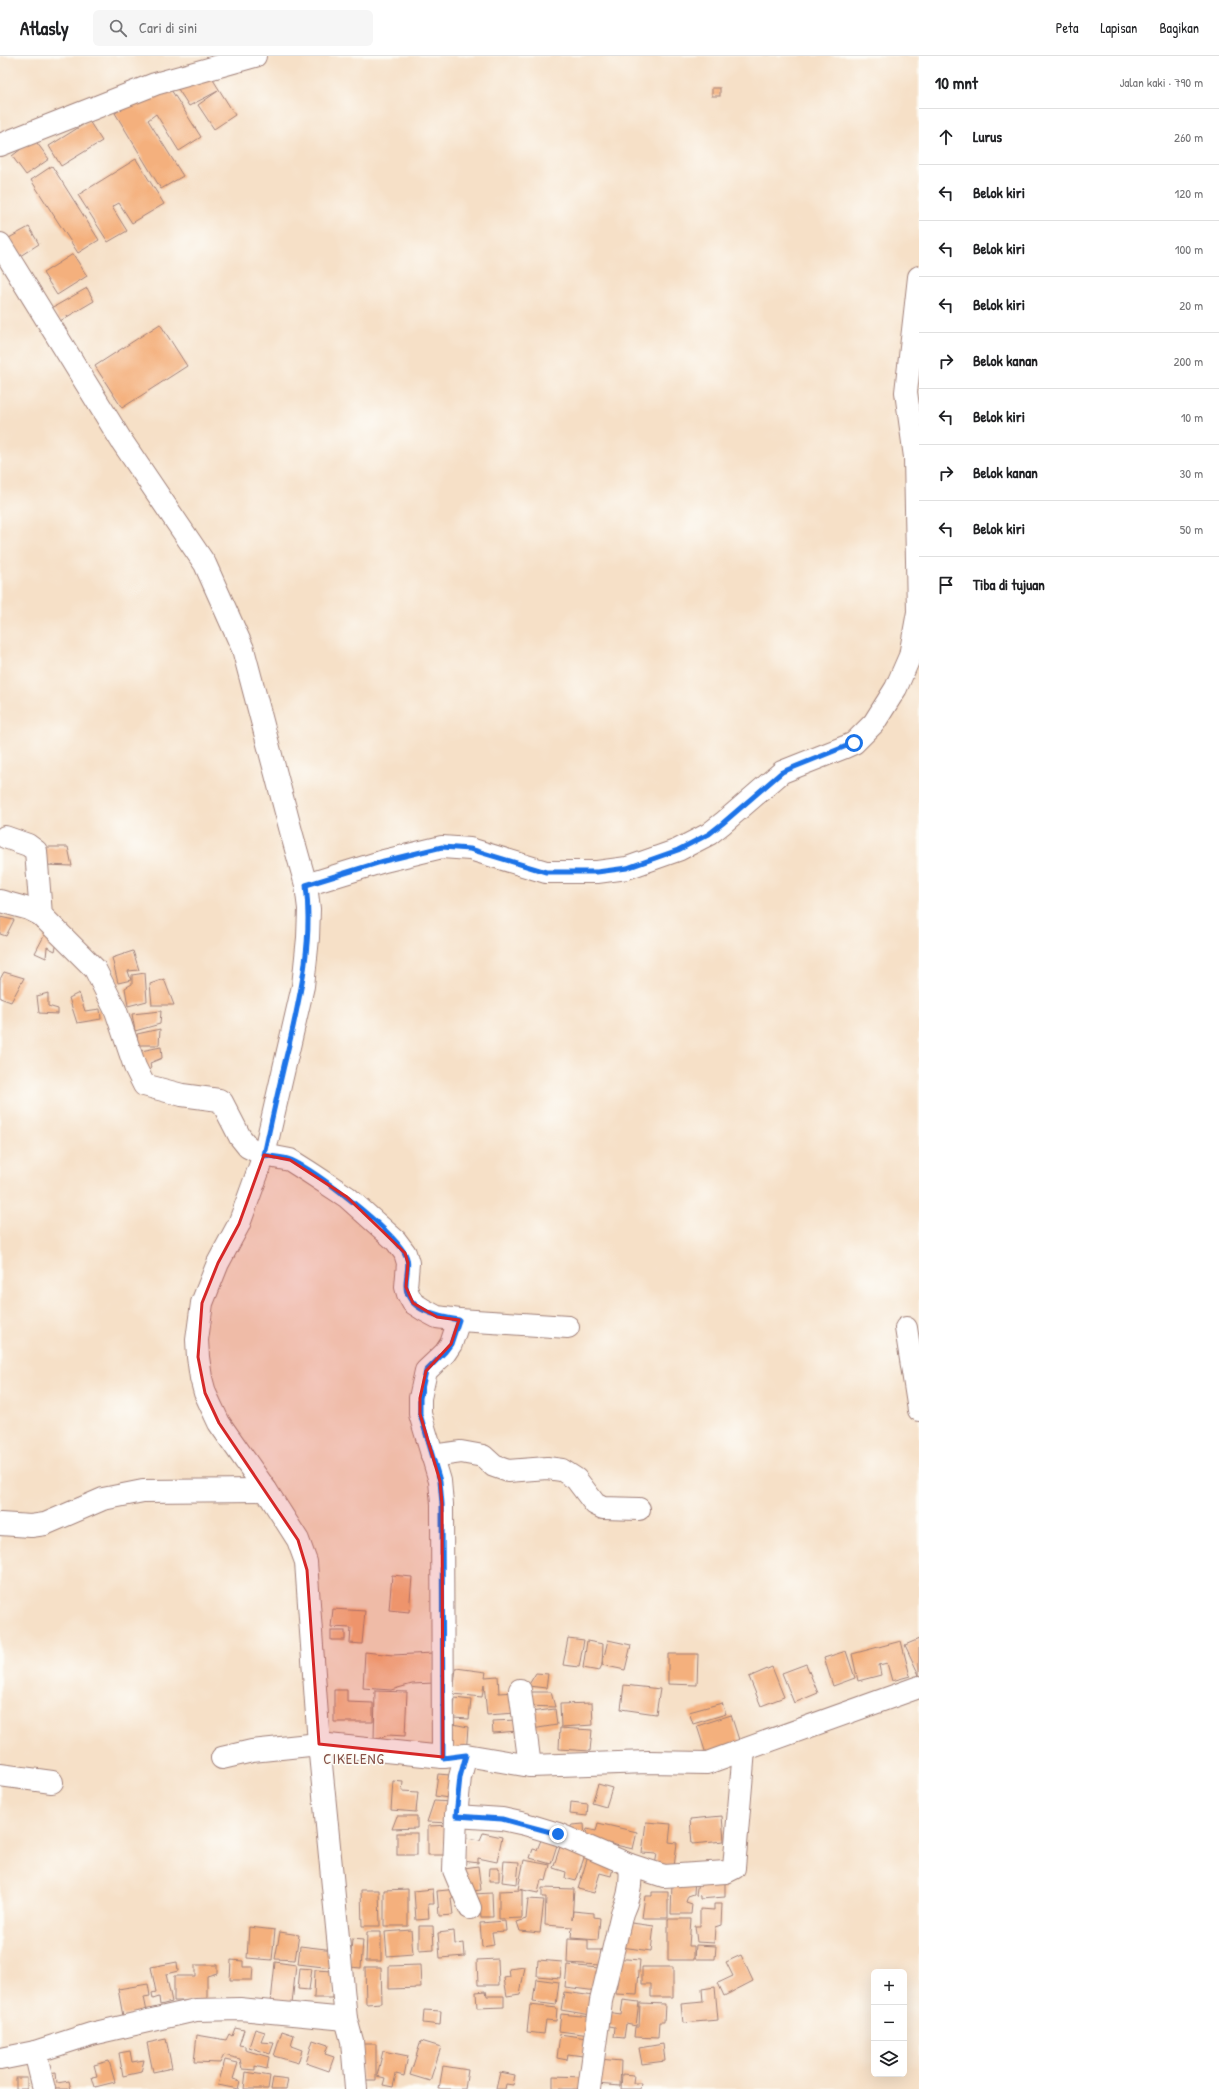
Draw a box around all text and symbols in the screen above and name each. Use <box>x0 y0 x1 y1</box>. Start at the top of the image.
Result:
search box <box>93 10 373 46</box>
text: Atlasly <box>20 15 69 41</box>
icon: search <box>107 17 129 39</box>
text: Cari di sini <box>139 17 197 38</box>
text: Peta <box>1056 18 1078 37</box>
text: Lapisan <box>1100 18 1137 37</box>
text: Bagikan <box>1159 18 1199 37</box>
text: 10 mnt <box>935 71 978 94</box>
text: Jalan kaki · 790 m <box>1119 73 1203 91</box>
icon: ahead <box>935 126 957 148</box>
text: Lurus <box>973 126 1002 147</box>
text: 260 m <box>1174 128 1203 146</box>
icon: left <box>935 182 957 204</box>
text: Belok kiri <box>973 182 1025 203</box>
text: 120 m <box>1175 184 1203 202</box>
icon: left <box>935 238 957 260</box>
text: Belok kiri <box>973 238 1025 259</box>
text: 100 m <box>1175 240 1203 258</box>
icon: left <box>935 294 957 316</box>
text: Belok kiri <box>973 294 1025 315</box>
text: 20 m <box>1179 296 1203 314</box>
icon: right <box>935 350 957 372</box>
text: Belok kanan <box>973 350 1038 371</box>
text: 200 m <box>1173 352 1203 370</box>
icon: left <box>935 406 957 428</box>
text: Belok kiri <box>973 406 1025 427</box>
text: 10 m <box>1181 408 1203 426</box>
icon: right <box>935 462 957 484</box>
text: Belok kanan <box>973 462 1038 483</box>
text: 30 m <box>1180 464 1203 482</box>
icon: left <box>935 518 957 540</box>
text: Belok kiri <box>973 518 1025 539</box>
text: 50 m <box>1180 520 1203 538</box>
icon: arrive <box>935 574 957 596</box>
text: Tiba di tujuan <box>973 574 1045 595</box>
route start <box>845 734 863 752</box>
district label: CIKELENG <box>323 1748 385 1769</box>
route end <box>549 1825 567 1843</box>
map controls <box>871 1969 907 2077</box>
button: + <box>871 1969 907 2005</box>
button: − <box>871 2005 907 2041</box>
button: layers <box>871 2041 907 2077</box>

